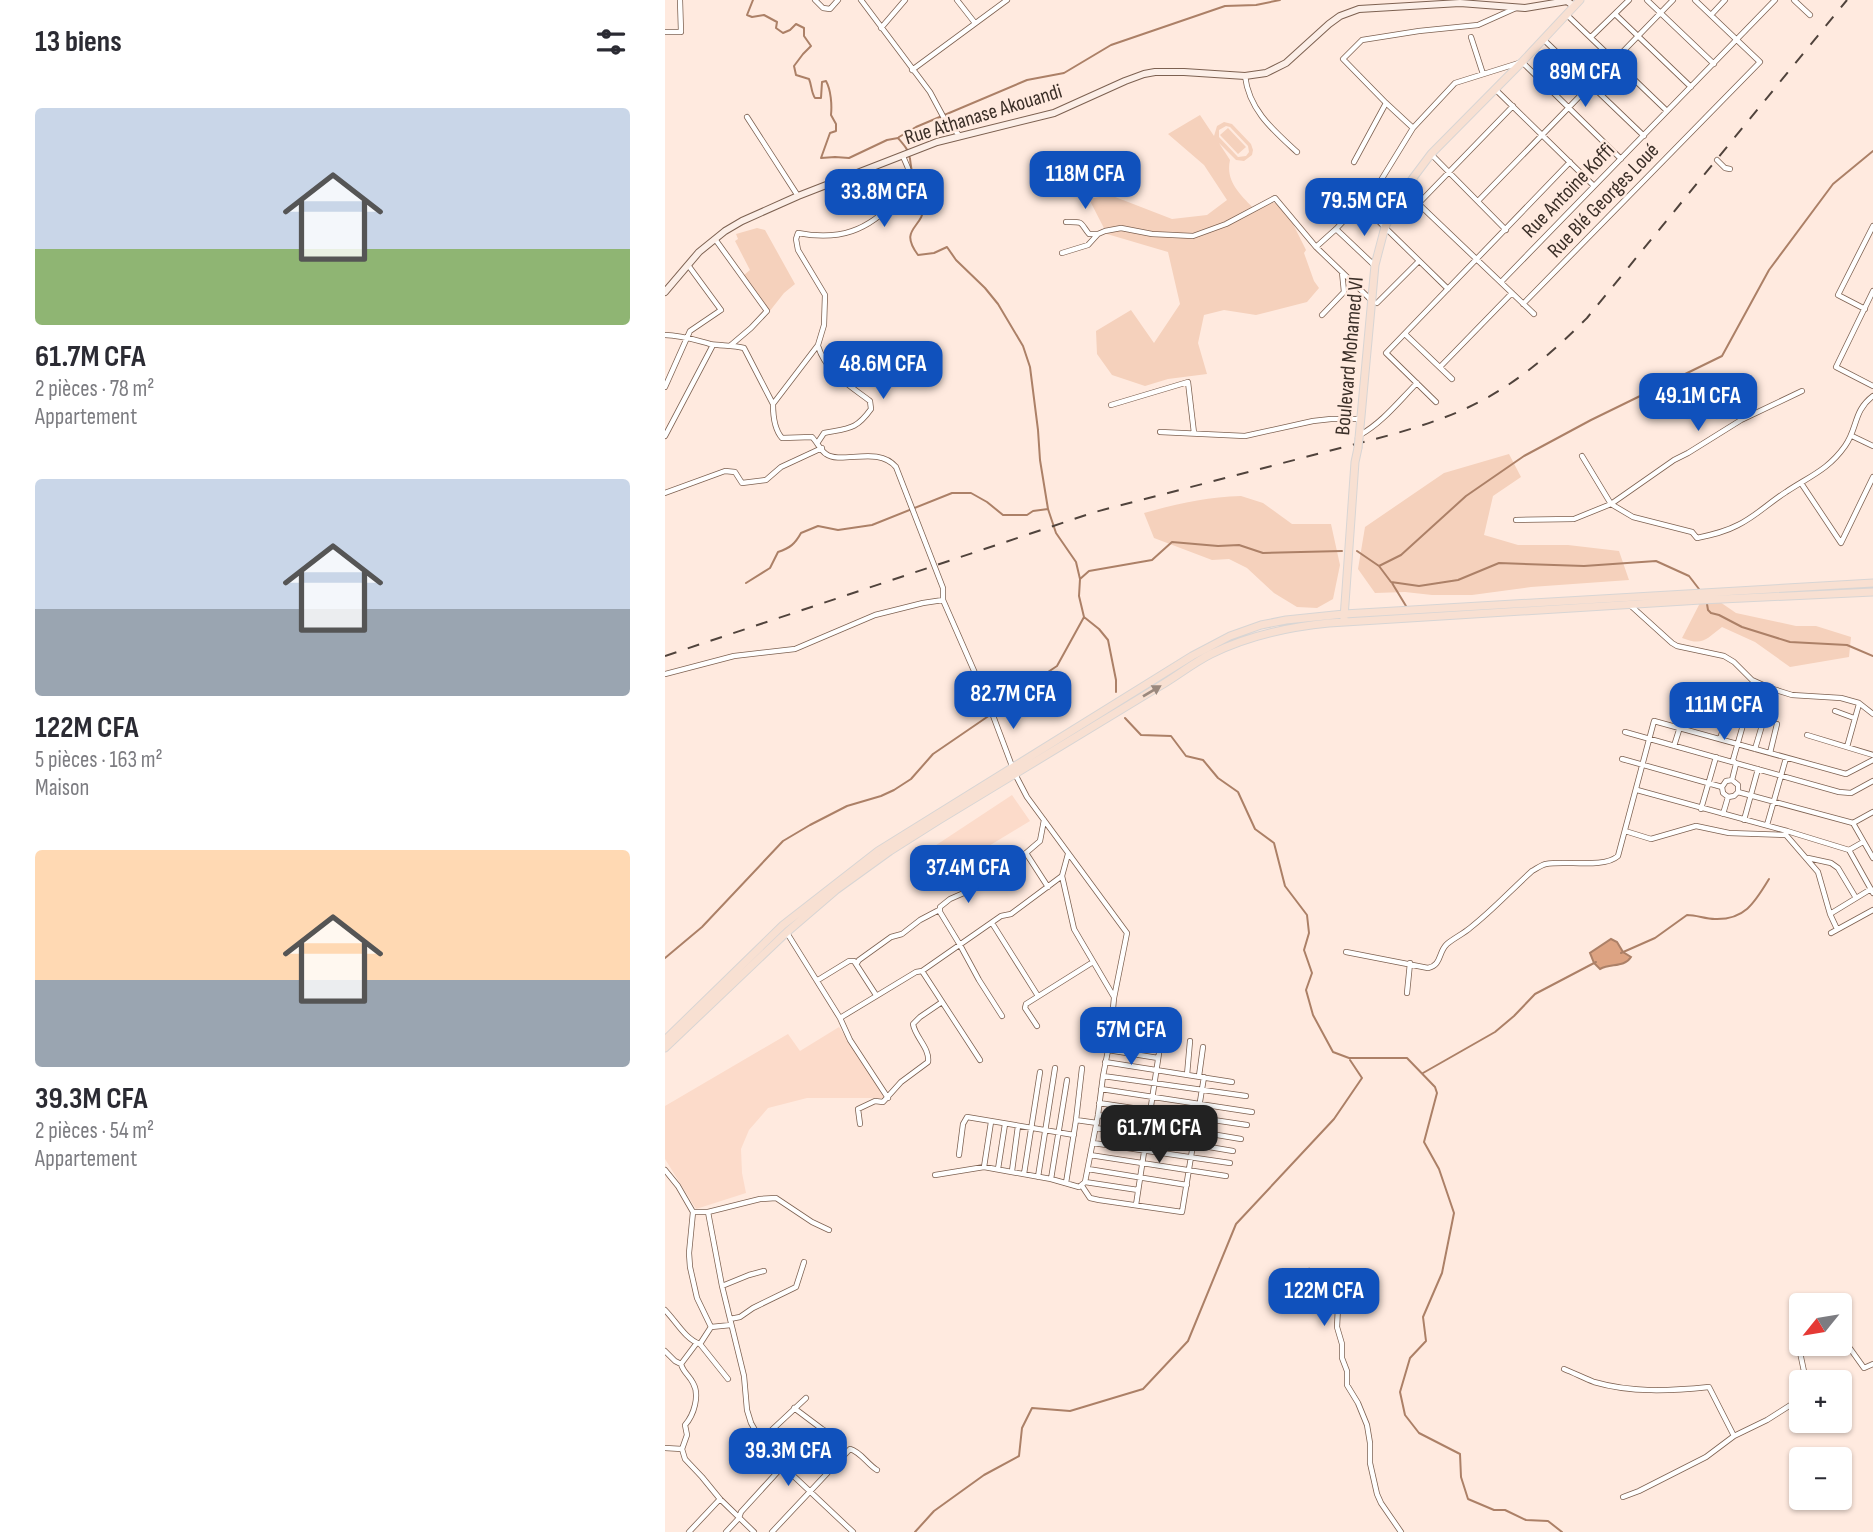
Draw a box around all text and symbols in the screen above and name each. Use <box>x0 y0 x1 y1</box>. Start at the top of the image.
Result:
icon: filters <box>592 23 630 61</box>
text: 13 biens <box>35 24 122 60</box>
pin: 89M CFA <box>1520 50 1650 109</box>
text: 89M CFA <box>1549 58 1621 86</box>
street label: Rue Athanase Akouandi <box>901 79 1065 150</box>
street label: Rue Antoine Koffi <box>1517 138 1620 243</box>
street label: Rue Blé Georges Loué <box>1542 138 1664 263</box>
pin: 118M CFA <box>1013 152 1157 211</box>
icon: home <box>270 154 396 280</box>
text: 118M CFA <box>1046 160 1124 188</box>
pin: 33.8M CFA <box>804 170 964 229</box>
text: 33.8M CFA <box>841 178 927 206</box>
pin: 79.5M CFA <box>1284 178 1444 238</box>
text: 79.5M CFA <box>1321 187 1407 215</box>
street label: Boulevard Mohamed VI <box>1330 276 1369 436</box>
text: 61.7M CFA <box>35 339 145 375</box>
pin: 48.6M CFA <box>803 342 963 401</box>
text: 48.6M CFA <box>840 350 926 378</box>
pin: 49.1M CFA <box>1618 374 1778 433</box>
text: 2 pièces · 78 m² <box>35 375 154 403</box>
text: 49.1M CFA <box>1655 382 1741 410</box>
text: Appartement <box>35 403 137 431</box>
icon: home <box>270 525 396 651</box>
pin: 82.7M CFA <box>933 672 1093 731</box>
text: 82.7M CFA <box>970 680 1056 708</box>
pin: 111M CFA <box>1652 682 1796 742</box>
one-way arrow <box>1143 684 1162 697</box>
text: 111M CFA <box>1686 691 1762 719</box>
text: 122M CFA <box>35 710 138 746</box>
text: 5 pièces · 163 m² <box>35 746 163 774</box>
text: Maison <box>35 774 89 802</box>
pin: 37.4M CFA <box>888 846 1048 905</box>
text: 37.4M CFA <box>926 854 1010 882</box>
icon: home <box>270 896 396 1022</box>
pin: 57M CFA <box>1066 1007 1196 1067</box>
text: 57M CFA <box>1096 1016 1166 1044</box>
text: 39.3M CFA <box>35 1081 148 1117</box>
pin: 61.7M CFA <box>1079 1106 1239 1165</box>
text: 61.7M CFA <box>1117 1114 1201 1142</box>
text: 2 pièces · 54 m² <box>35 1117 154 1145</box>
text: Appartement <box>35 1145 137 1173</box>
pin: 122M CFA <box>1252 1268 1396 1328</box>
text: 122M CFA <box>1284 1277 1364 1305</box>
north arrow <box>1789 1293 1851 1356</box>
map controls <box>1789 1293 1852 1510</box>
button: + <box>1789 1370 1852 1433</box>
pin: 39.3M CFA <box>708 1428 868 1488</box>
text: 39.3M CFA <box>745 1437 831 1465</box>
button: − <box>1789 1447 1852 1510</box>

